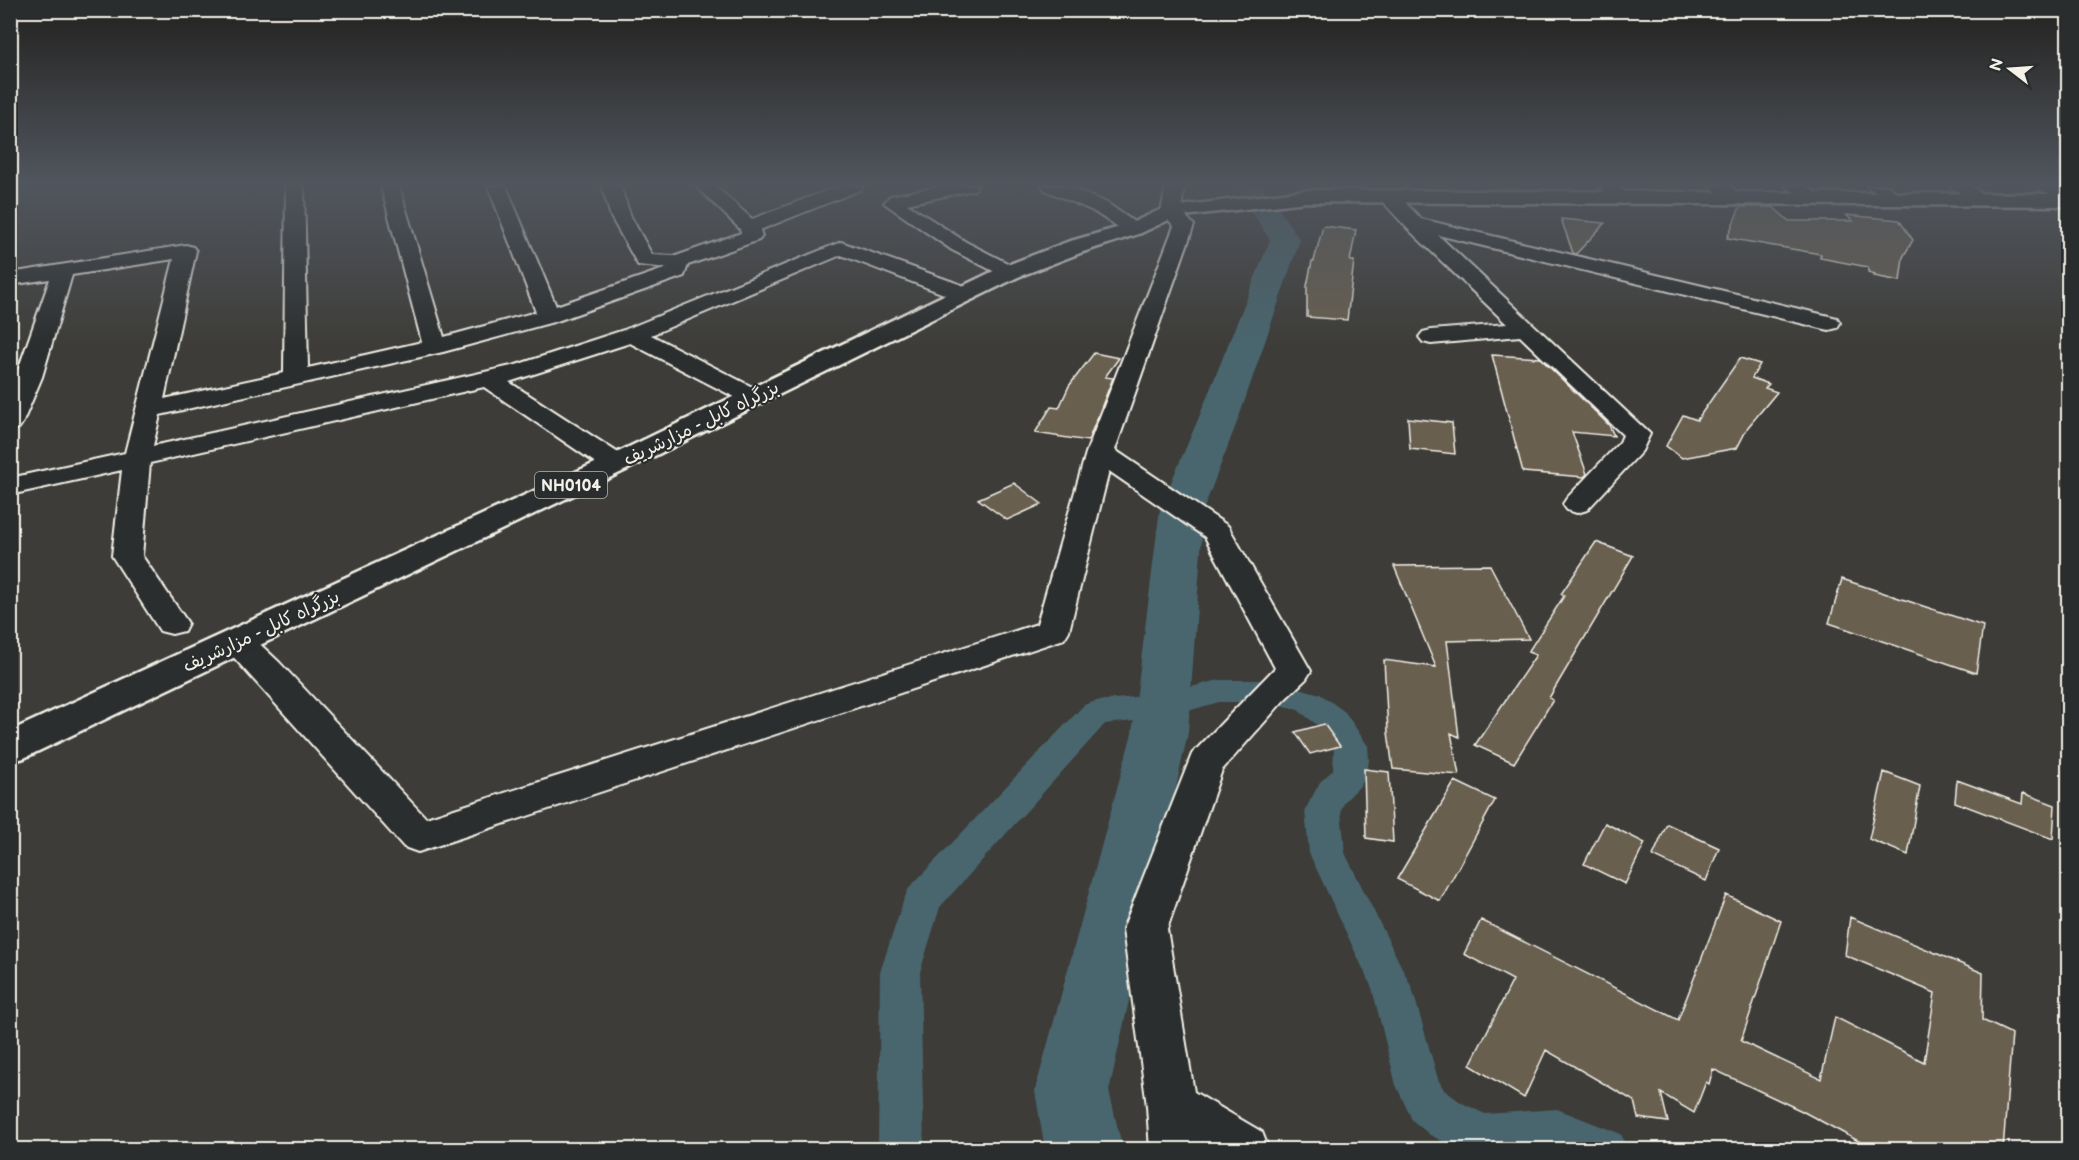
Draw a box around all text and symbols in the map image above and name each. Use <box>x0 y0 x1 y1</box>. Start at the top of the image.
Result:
north arrow <box>1980 39 2040 99</box>
text: N <box>1986 57 2008 74</box>
street label: بزرگراه کابل - مزارشریف <box>620 377 782 470</box>
road number: NH0104 <box>535 472 607 498</box>
street label: بزرگراه کابل - مزارشریف <box>180 586 343 677</box>

